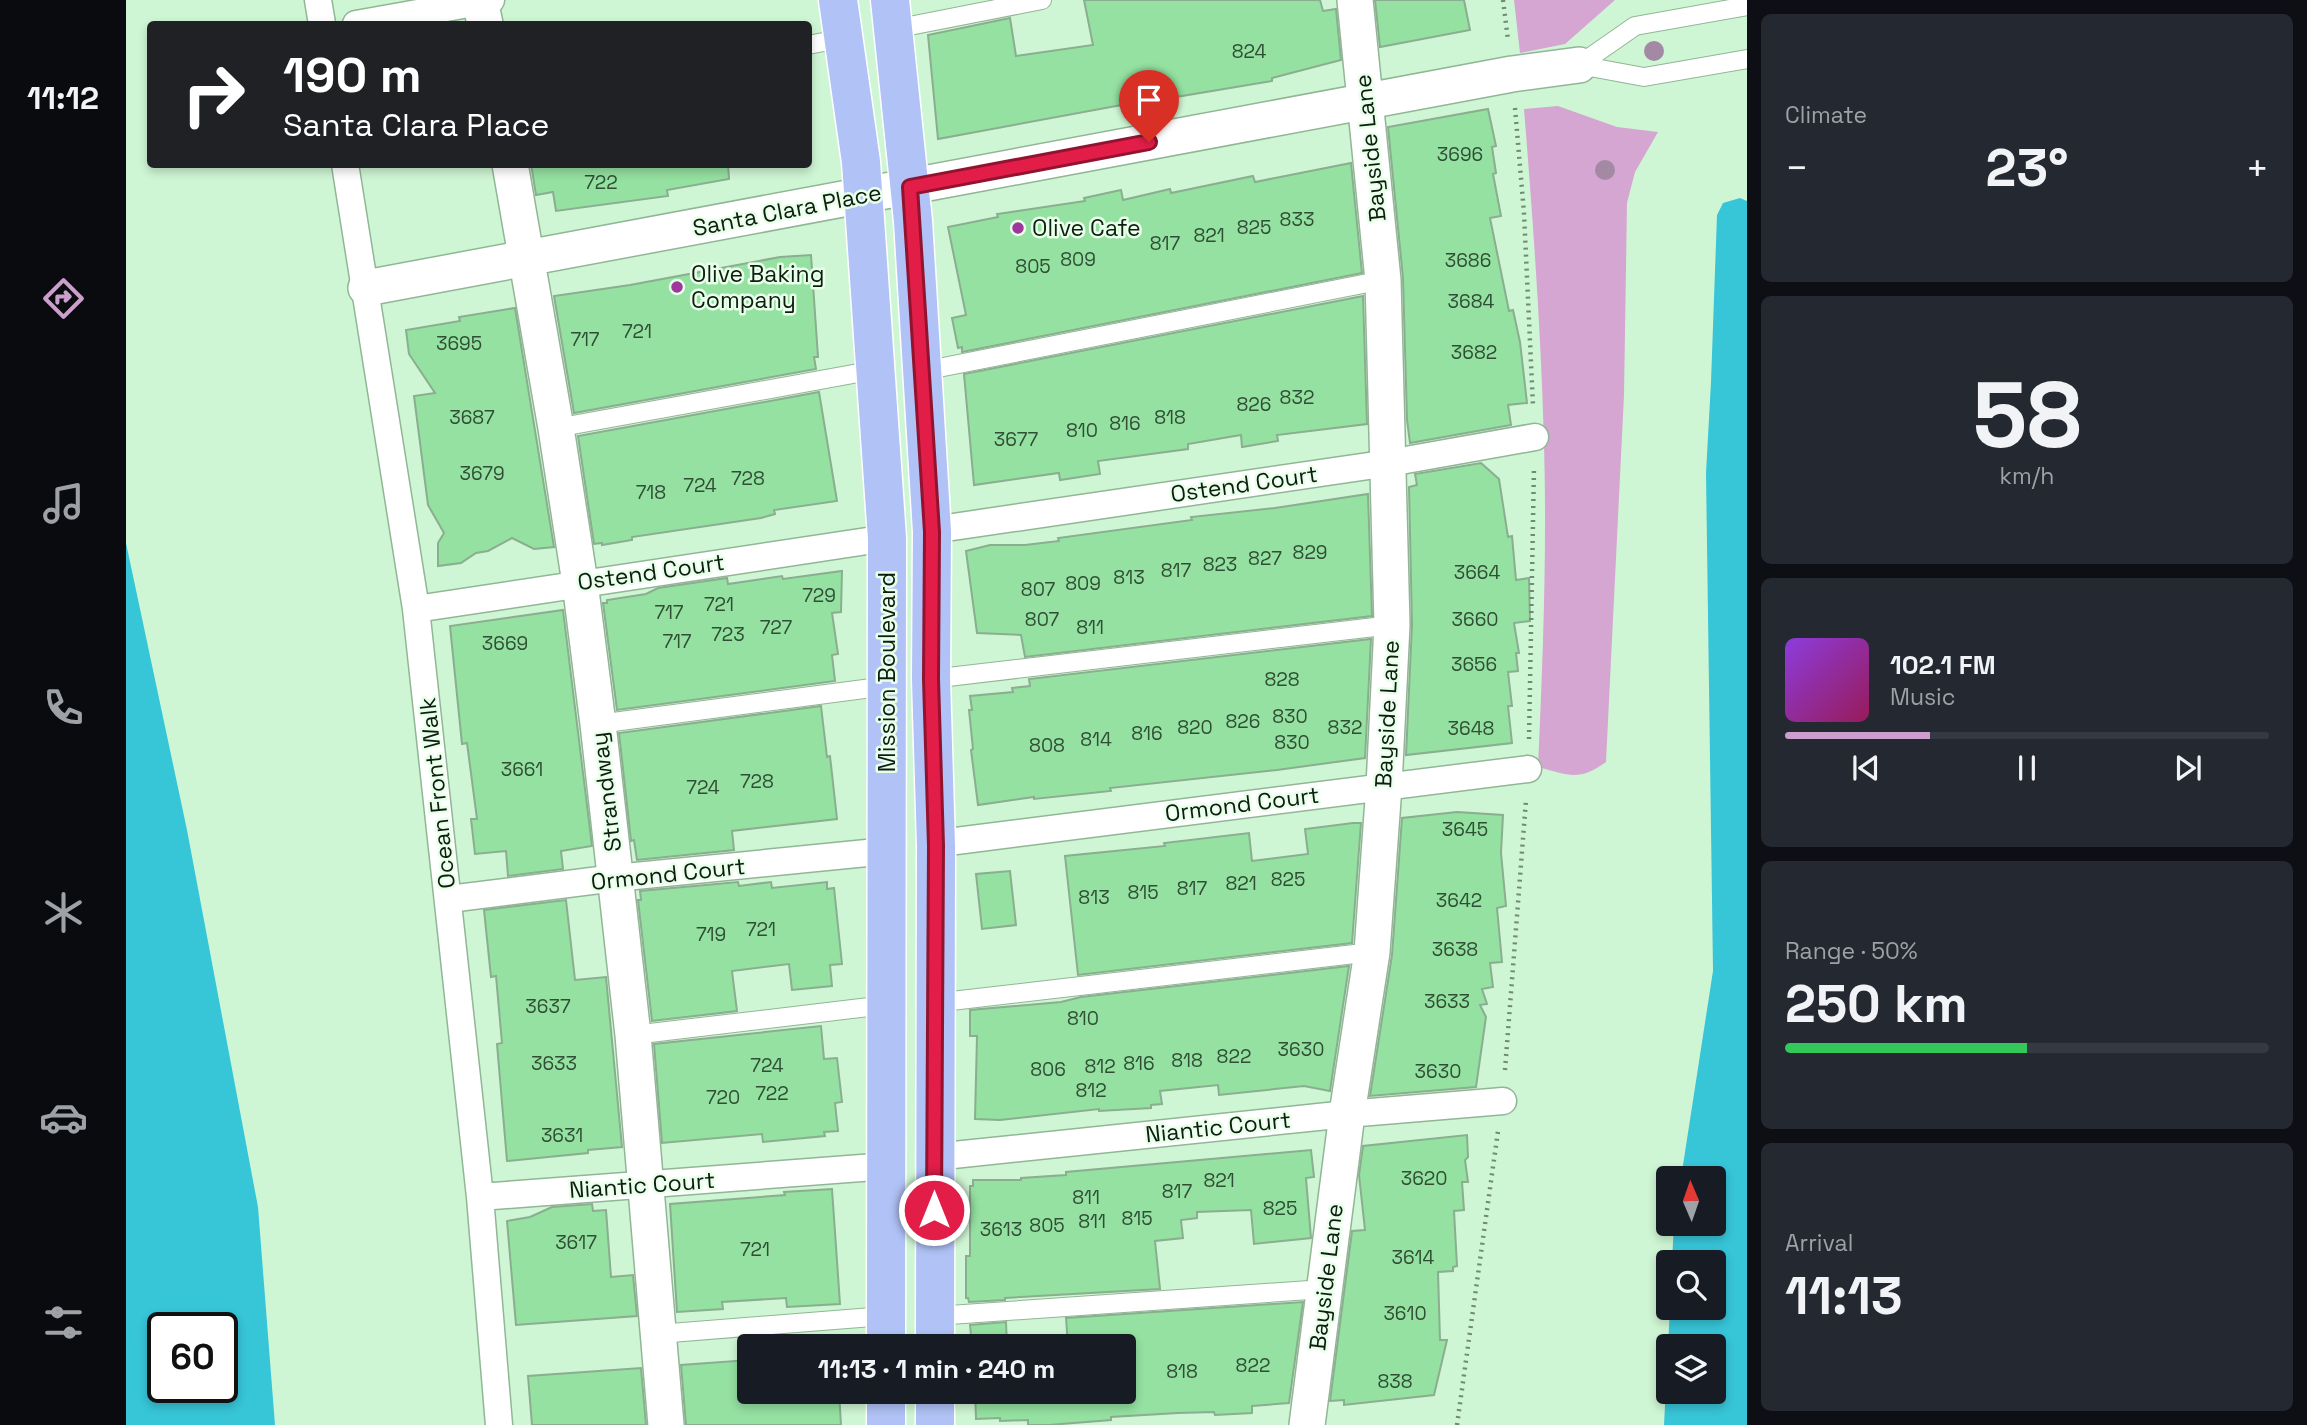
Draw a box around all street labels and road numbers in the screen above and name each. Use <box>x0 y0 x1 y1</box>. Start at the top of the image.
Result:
street label: Bayside Lane <box>1347 73 1393 223</box>
street label: Santa Clara Place <box>690 177 884 243</box>
street label: Ostend Court <box>1169 459 1319 509</box>
street label: Ostend Court <box>576 547 726 597</box>
street label: Mission Boulevard <box>872 572 902 772</box>
street label: Bayside Lane <box>1368 639 1406 789</box>
street label: Ocean Front Walk <box>412 696 462 890</box>
street label: Strandway <box>584 730 628 854</box>
street label: Ormond Court <box>1163 780 1321 828</box>
street label: Ormond Court <box>589 851 747 897</box>
street label: Niantic Court <box>1144 1104 1292 1150</box>
street label: Niantic Court <box>568 1165 716 1205</box>
street label: Bayside Lane <box>1302 1202 1350 1352</box>

